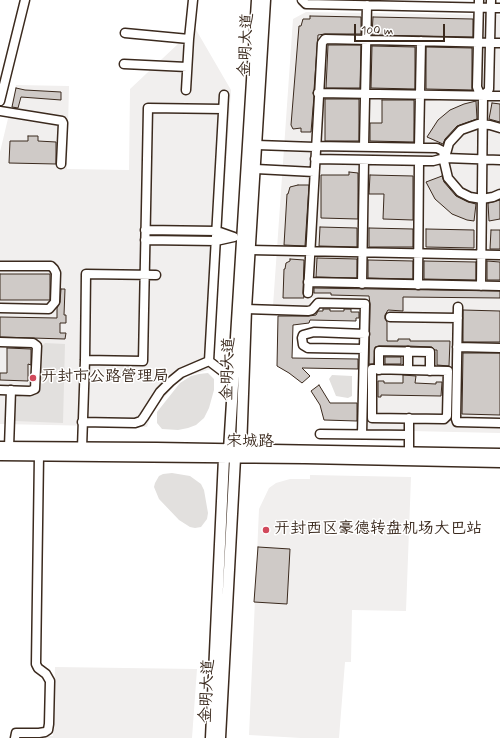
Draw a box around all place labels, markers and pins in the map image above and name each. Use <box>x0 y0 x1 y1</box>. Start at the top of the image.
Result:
place label: 开封市公路管理局 <box>41 368 169 388</box>
marker: 开封市公路管理局 <box>28 373 38 383</box>
place label: 开封西区豪德转盘机场大巴站 <box>274 520 482 540</box>
marker: 开封西区豪德转盘机场大巴站 <box>261 525 271 535</box>

